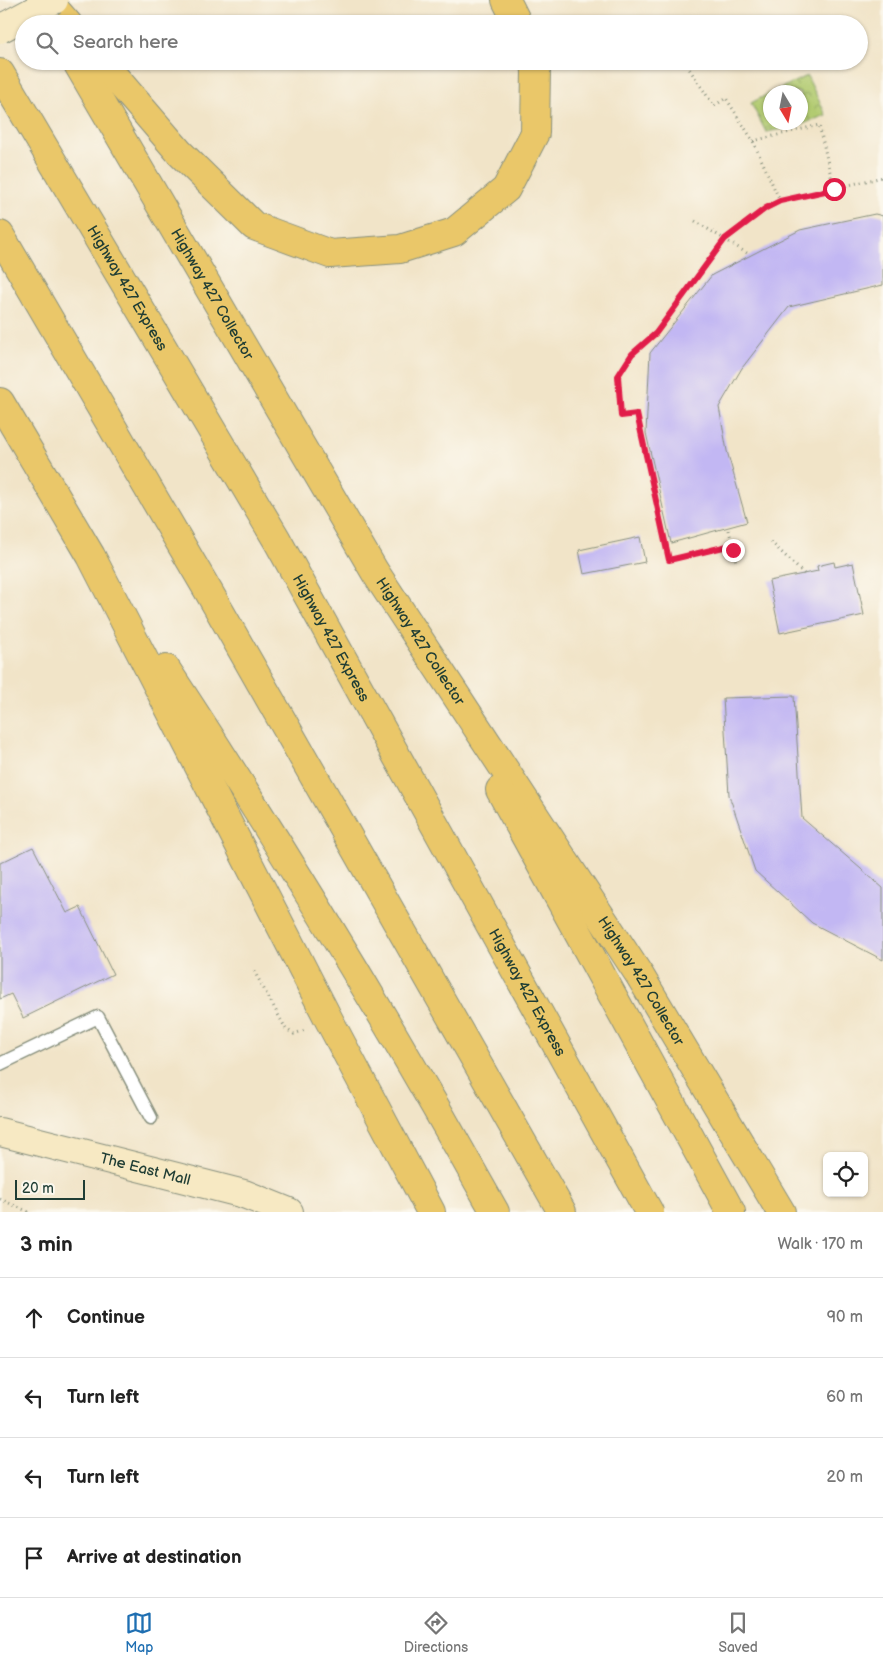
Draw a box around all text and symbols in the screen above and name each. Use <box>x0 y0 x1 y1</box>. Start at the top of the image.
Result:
search box <box>15 15 868 70</box>
icon: search <box>33 29 61 57</box>
text: Search here <box>73 31 178 54</box>
north arrow <box>763 85 808 130</box>
route start <box>823 178 846 201</box>
street label: Highway 427 Express <box>83 222 172 355</box>
street label: Highway 427 Collector <box>166 225 258 364</box>
route end <box>722 539 745 562</box>
street label: Highway 427 Express <box>288 571 374 706</box>
street label: Highway 427 Collector <box>371 574 469 710</box>
street label: Highway 427 Collector <box>593 913 689 1050</box>
street label: Highway 427 Express <box>484 926 570 1060</box>
street label: The East Mall <box>98 1149 192 1190</box>
map controls <box>823 1152 868 1197</box>
button: locate <box>823 1152 868 1197</box>
scale bar <box>15 1177 85 1200</box>
text: 20 m <box>22 1180 54 1197</box>
text: 3 min <box>20 1232 73 1257</box>
text: Walk · 170 m <box>777 1235 863 1254</box>
icon: ahead <box>20 1304 48 1332</box>
text: Continue <box>67 1306 145 1329</box>
text: 90 m <box>827 1308 863 1327</box>
icon: left <box>20 1384 48 1412</box>
text: Turn left <box>67 1386 139 1409</box>
text: 60 m <box>826 1388 863 1407</box>
icon: left <box>20 1464 48 1492</box>
text: Turn left <box>67 1466 139 1489</box>
text: 20 m <box>827 1468 863 1487</box>
icon: arrive <box>20 1544 48 1572</box>
text: Arrive at destination <box>67 1546 242 1569</box>
tab: Map <box>125 1609 153 1656</box>
tab: Directions <box>404 1609 468 1656</box>
tab: Saved <box>718 1609 758 1656</box>

